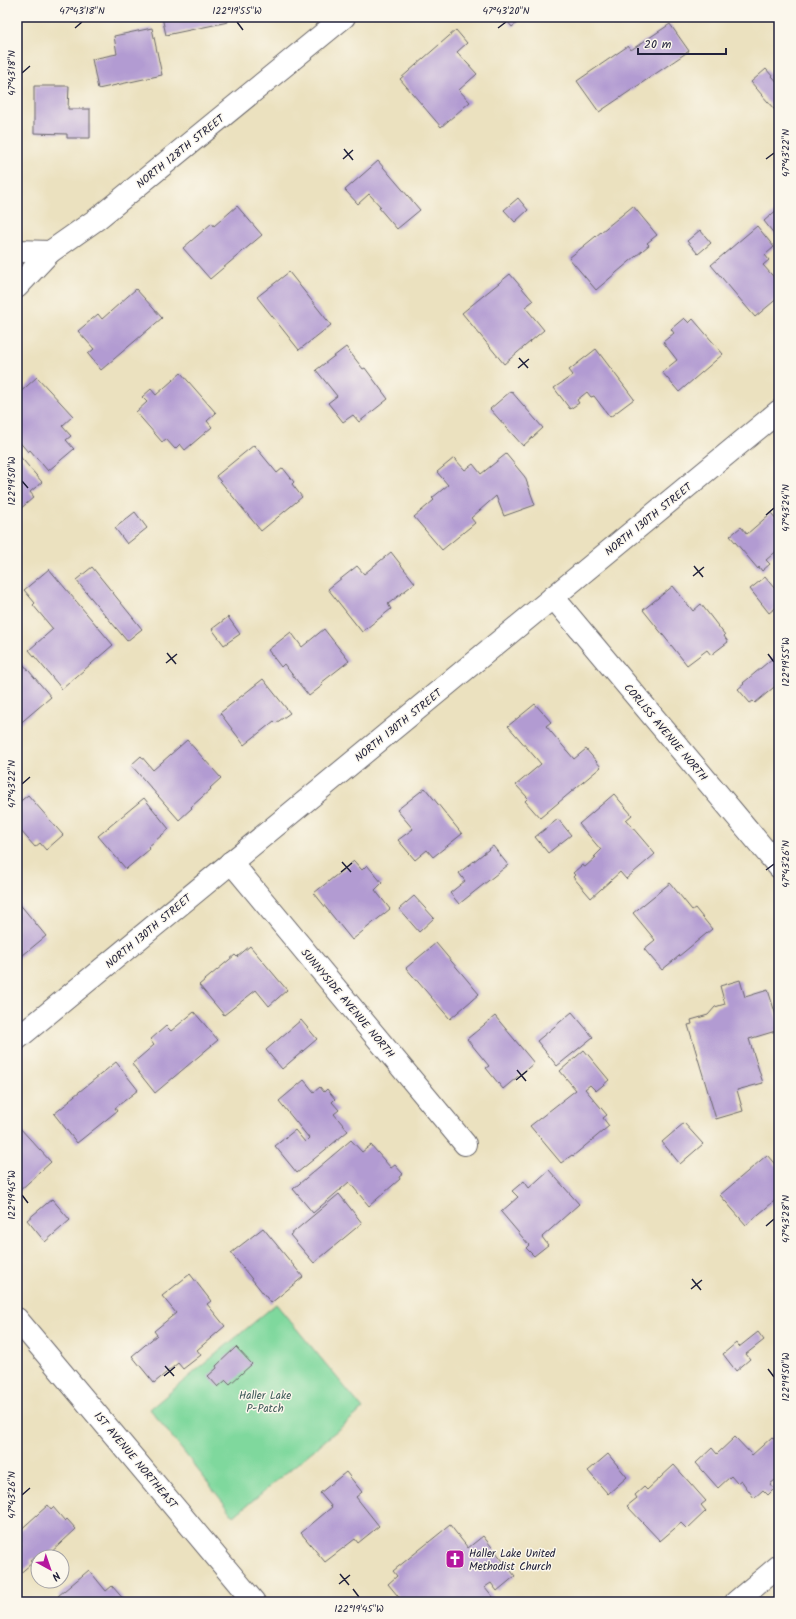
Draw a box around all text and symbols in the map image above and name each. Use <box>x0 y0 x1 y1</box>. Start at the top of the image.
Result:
text: 47°43'18"N <box>59 3 105 19</box>
text: 122°19'55"W <box>212 3 262 19</box>
text: 47°43'20"N <box>482 3 530 19</box>
scale bar <box>638 30 726 56</box>
text: 20 m <box>644 35 672 54</box>
text: 47°43'18"N <box>4 50 20 96</box>
street label: NORTH 128TH STREET <box>132 110 230 193</box>
text: 47°43'22"N <box>778 129 794 177</box>
text: 122°19'50"W <box>4 456 20 506</box>
street label: NORTH 130TH STREET <box>601 478 697 561</box>
text: 47°43'24"N <box>778 484 794 532</box>
text: 122°19'55"W <box>778 637 794 687</box>
street label: CORLISS AVENUE NORTH <box>619 680 712 786</box>
street label: NORTH 130TH STREET <box>351 684 447 767</box>
text: 47°43'22"N <box>4 760 20 808</box>
text: 47°43'26"N <box>778 840 794 888</box>
street label: NORTH 130TH STREET <box>101 889 197 973</box>
street label: SUNNYSIDE AVENUE NORTH <box>296 945 399 1062</box>
text: 122°19'45"W <box>4 1170 20 1220</box>
text: 47°43'28"N <box>778 1195 794 1243</box>
text: 122°19'50"W <box>778 1352 794 1402</box>
park label: Haller Lake P-Patch <box>239 1387 291 1418</box>
street label: 1ST AVENUE NORTHEAST <box>89 1408 182 1514</box>
text: 47°43'26"N <box>4 1471 20 1519</box>
place label: Haller Lake United Methodist Church <box>469 1545 556 1576</box>
church icon: Haller Lake United Methodist Church <box>444 1548 466 1570</box>
north arrow <box>30 1549 70 1589</box>
text: N <box>47 1567 64 1585</box>
text: 122°19'45"W <box>334 1601 384 1617</box>

